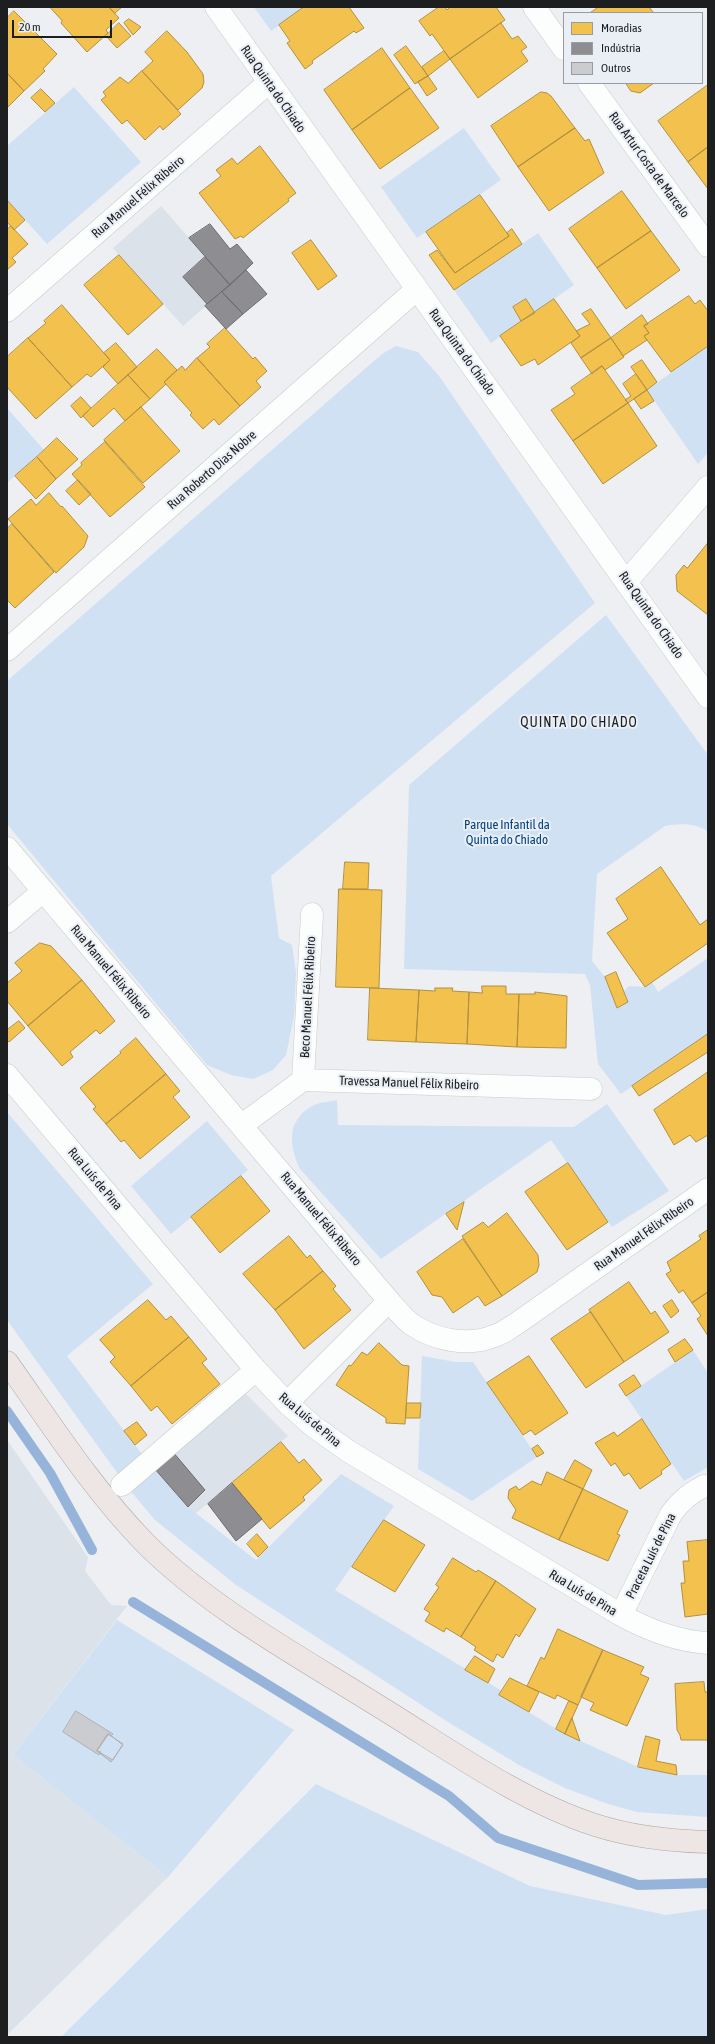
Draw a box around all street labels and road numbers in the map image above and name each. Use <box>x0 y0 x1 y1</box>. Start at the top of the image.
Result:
street label: Rua Quinta do Chiado <box>237 42 309 136</box>
street label: Rua Artur Costa de Marcelo <box>605 109 693 221</box>
street label: Rua Manuel Félix Ribeiro <box>88 152 188 242</box>
street label: Rua Quinta do Chiado <box>425 306 499 398</box>
street label: Rua Roberto Dias Nobre <box>164 427 260 513</box>
street label: Rua Quinta do Chiado <box>615 568 687 662</box>
street label: Rua Manuel Félix Ribeiro <box>67 922 155 1022</box>
street label: Beco Manuel Félix Ribeiro <box>297 936 319 1058</box>
street label: Travessa Manuel Félix Ribeiro <box>339 1073 479 1093</box>
street label: Rua Luís de Pina <box>64 1145 126 1213</box>
street label: Rua Manuel Félix Ribeiro <box>277 1169 365 1269</box>
street label: Rua Manuel Félix Ribeiro <box>591 1194 697 1274</box>
street label: Rua Luís de Pina <box>276 1389 344 1451</box>
street label: Praceta Luís de Pina <box>623 1510 679 1602</box>
street label: Rua Luís de Pina <box>546 1567 620 1619</box>

